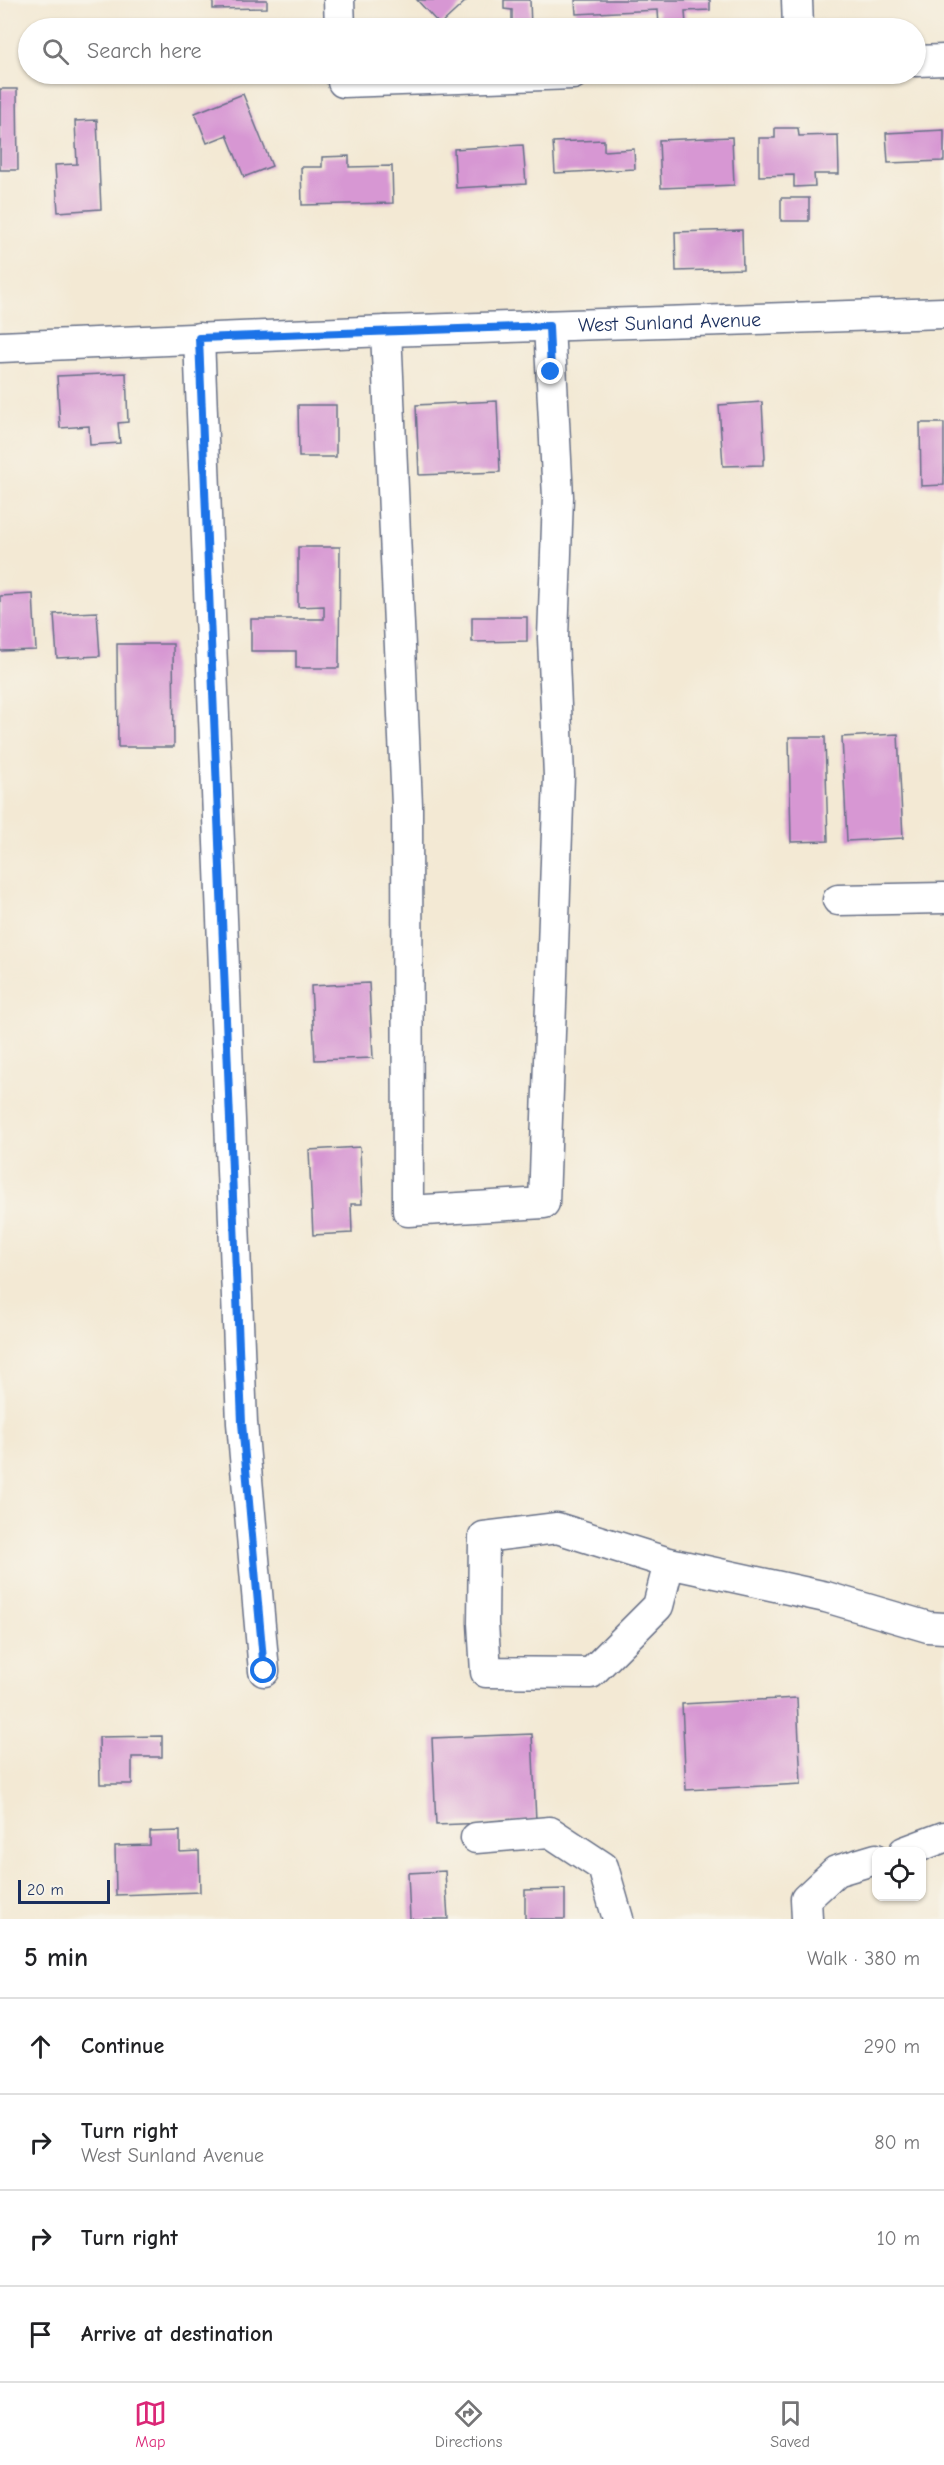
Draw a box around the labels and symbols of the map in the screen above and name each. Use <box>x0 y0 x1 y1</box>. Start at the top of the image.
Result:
street label: West Sunland Avenue <box>578 308 761 337</box>
route end <box>537 358 563 384</box>
route start <box>250 1657 276 1683</box>
scale bar <box>18 1877 110 1904</box>

